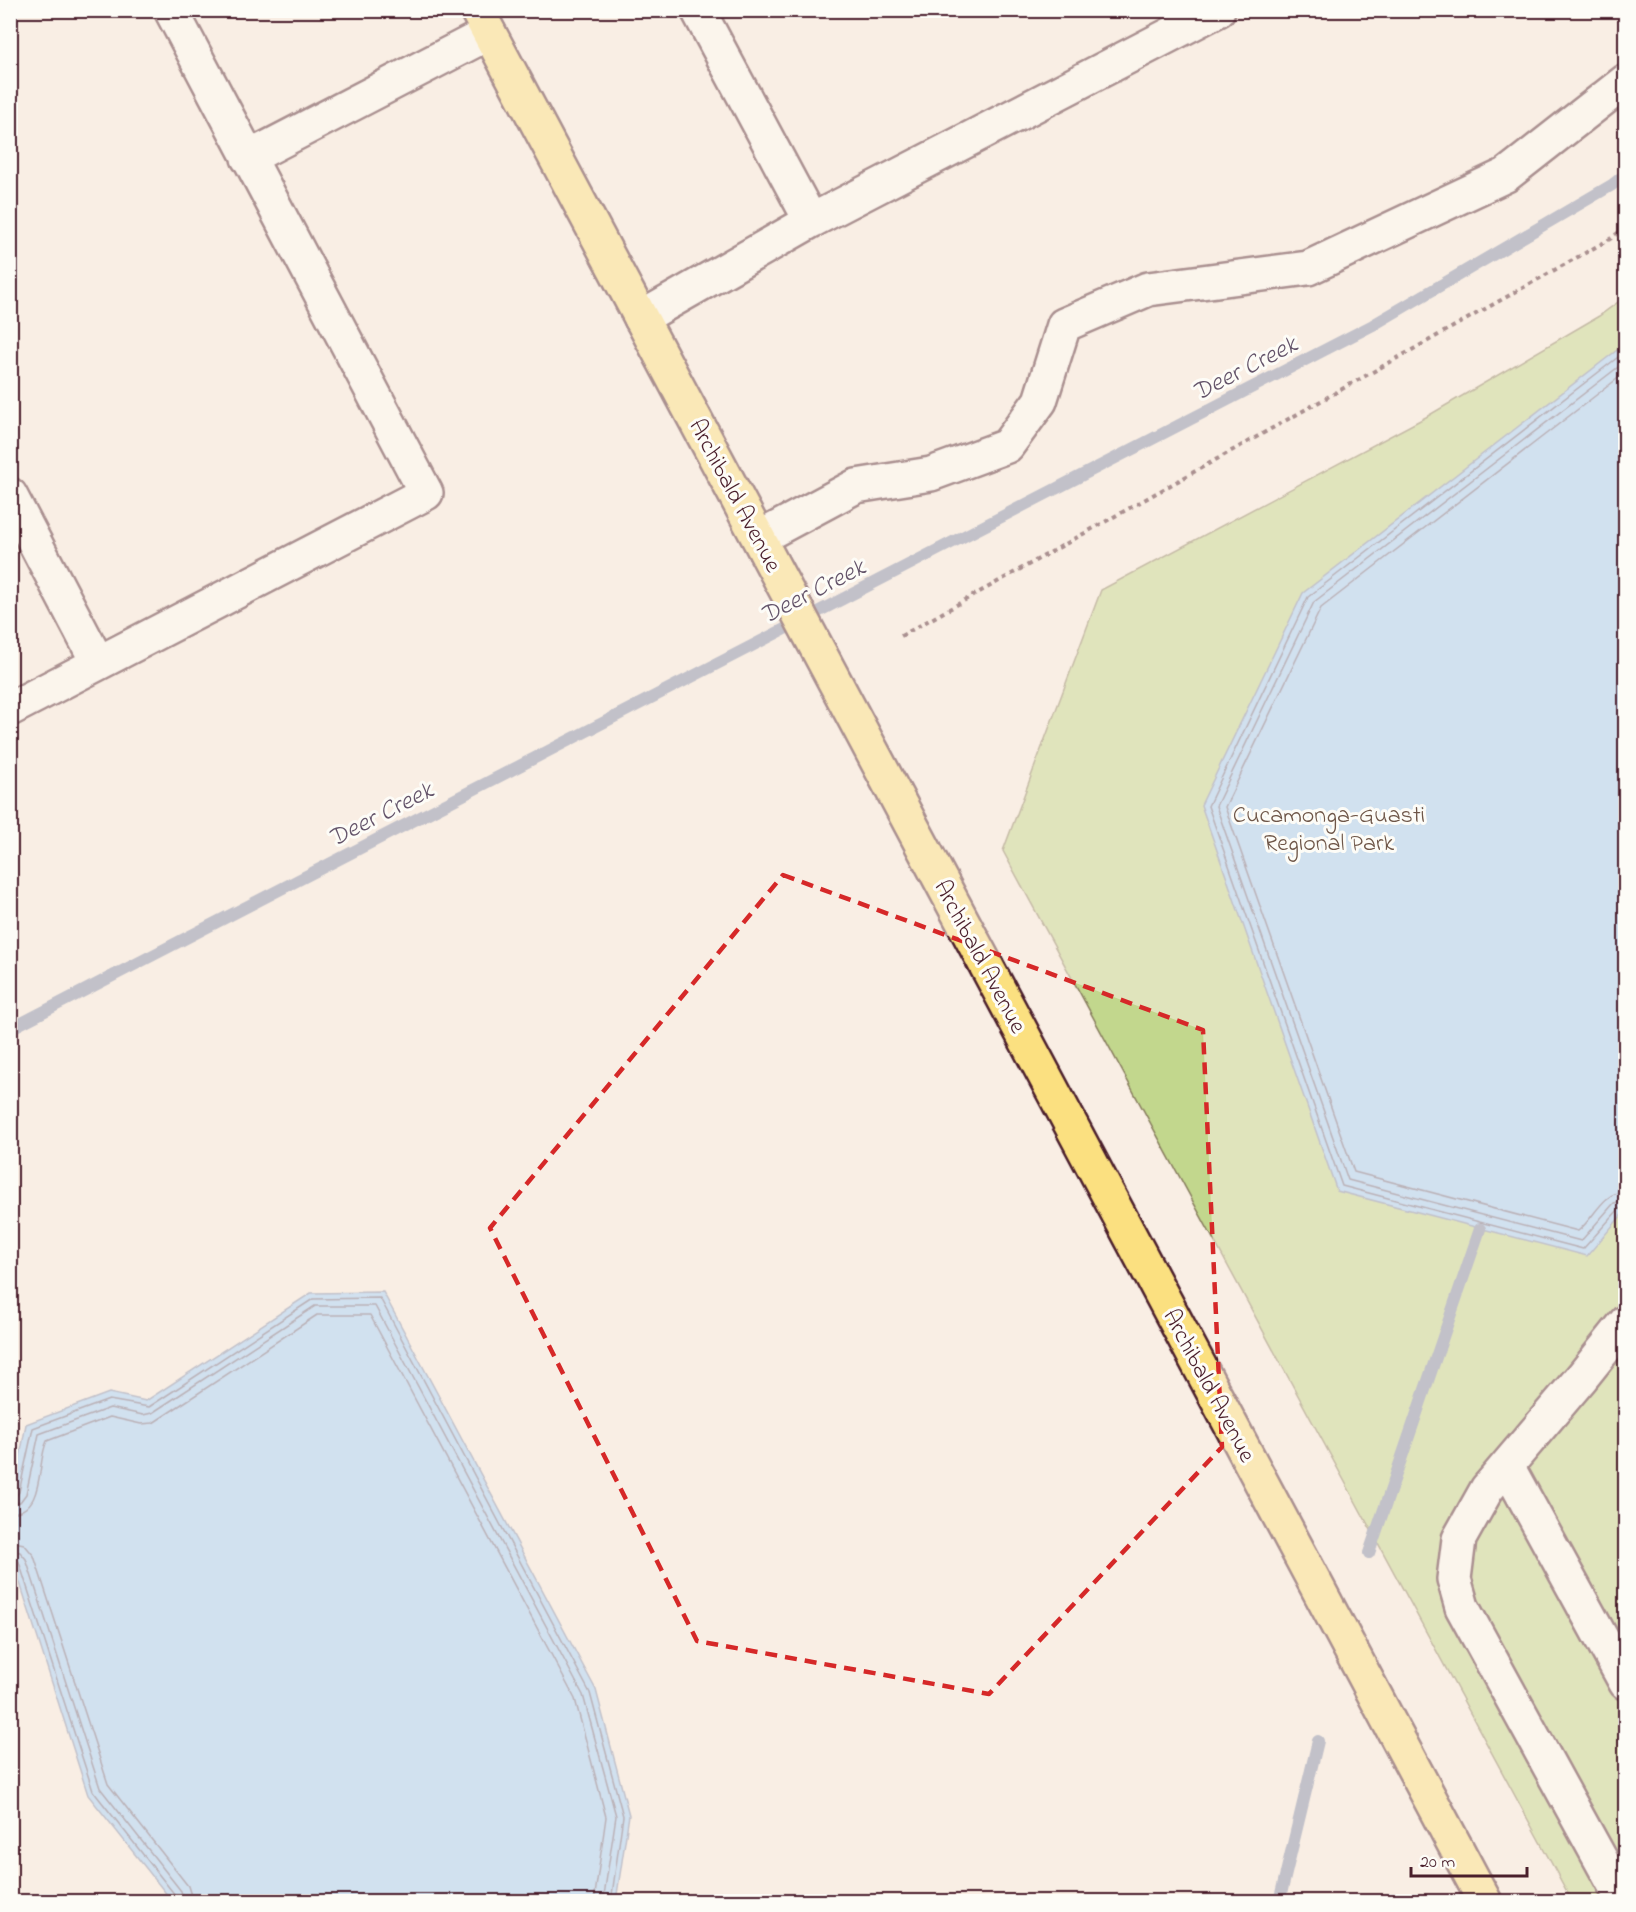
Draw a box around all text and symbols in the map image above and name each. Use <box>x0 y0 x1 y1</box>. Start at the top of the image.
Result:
water label: Deer Creek <box>1186 326 1306 412</box>
street label: Archibald Avenue <box>679 413 789 579</box>
water label: Deer Creek <box>754 549 874 635</box>
water label: Deer Creek <box>322 772 442 858</box>
park label: Cucamonga-Guasti Regional Park <box>1233 799 1425 862</box>
street label: Archibald Avenue <box>924 874 1034 1040</box>
street label: Archibald Avenue <box>1153 1303 1263 1469</box>
scale bar <box>1411 1840 1526 1878</box>
text: 20 m <box>1420 1850 1455 1876</box>

